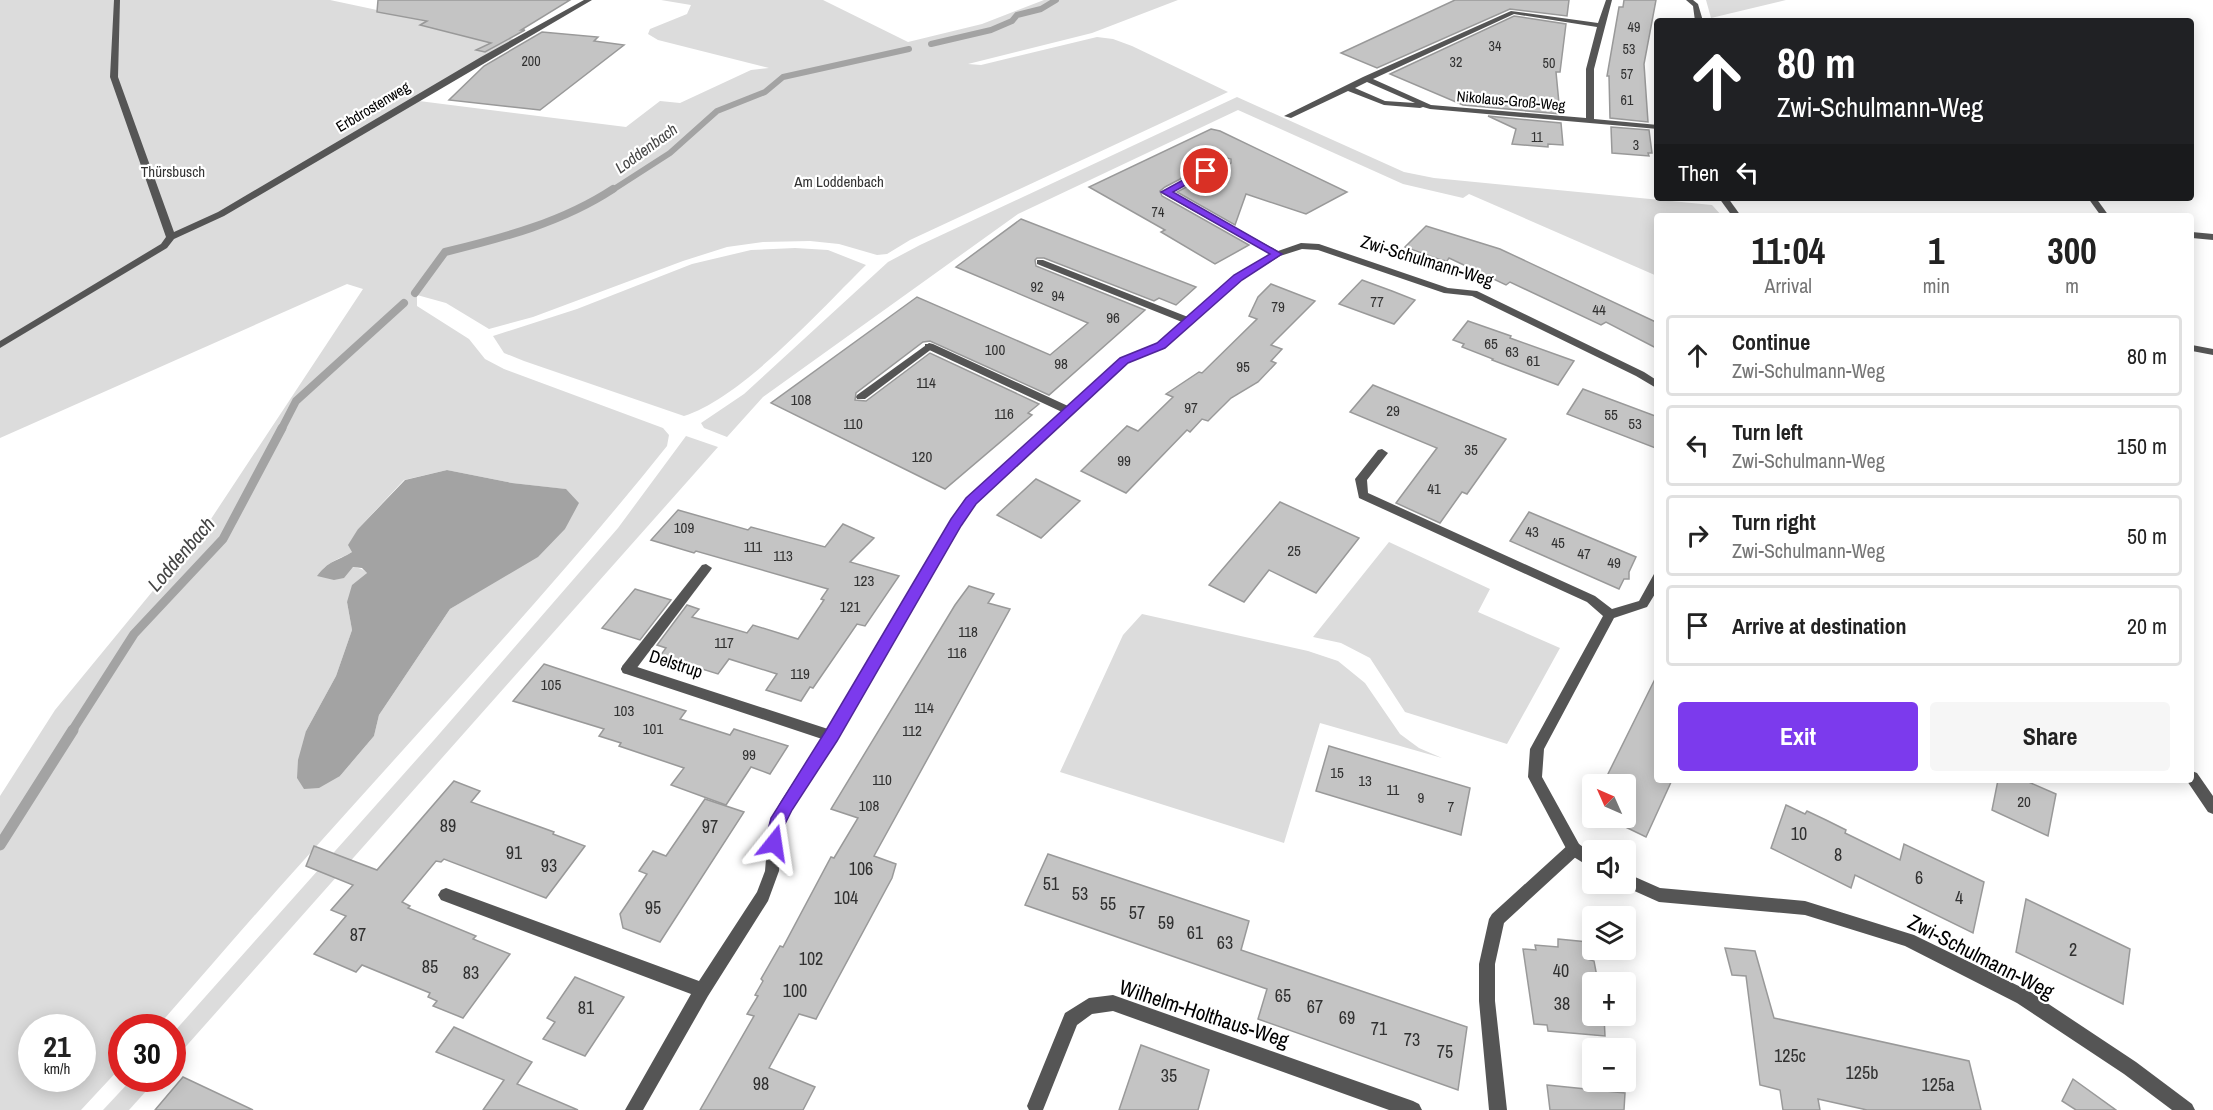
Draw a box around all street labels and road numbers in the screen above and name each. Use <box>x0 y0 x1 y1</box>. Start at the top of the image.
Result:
street label: Erbdrostenweg <box>332 76 414 137</box>
street label: Nikolaus-Groß-Weg <box>1456 85 1566 116</box>
street label: Zwi-Schulmann-Weg <box>1358 228 1497 293</box>
street label: Delstrup <box>646 643 706 684</box>
street label: Zwi-Schulmann-Weg <box>1903 907 2060 1006</box>
street label: Wilhelm-Holthaus-Weg <box>1116 972 1293 1055</box>

